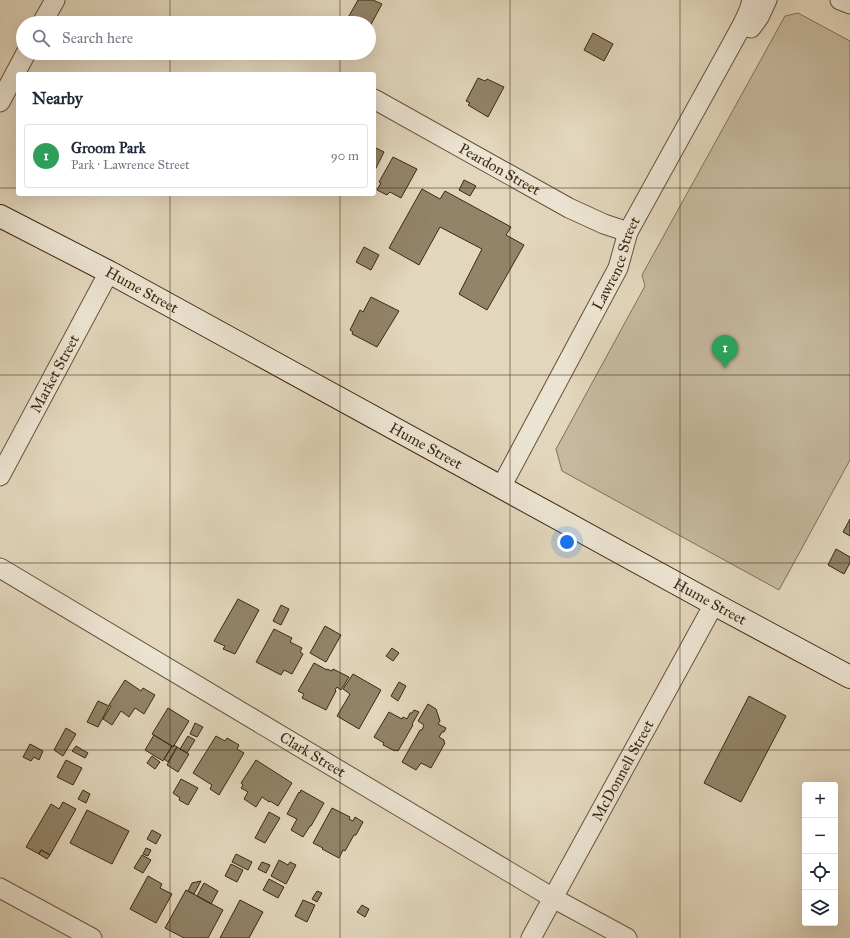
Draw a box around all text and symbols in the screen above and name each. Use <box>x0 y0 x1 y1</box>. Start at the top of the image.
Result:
search box <box>16 16 376 60</box>
icon: search <box>30 27 52 49</box>
text: Search here <box>62 29 133 47</box>
text: Nearby <box>32 88 83 109</box>
text: Groom Park <box>71 139 146 157</box>
street label: Peardon Street <box>456 139 544 199</box>
text: 1 <box>43 148 49 164</box>
text: 90 m <box>331 148 359 164</box>
text: Park · Lawrence Street <box>71 157 190 173</box>
street label: Lawrence Street <box>588 213 644 313</box>
street label: Hume Street <box>102 263 182 318</box>
street label: Market Street <box>26 331 83 416</box>
pin: 1 <box>712 335 738 368</box>
street label: Hume Street <box>386 419 466 473</box>
your location <box>557 532 577 552</box>
street label: Hume Street <box>670 575 750 629</box>
street label: McDonnell Street <box>588 716 658 824</box>
street label: Clark Street <box>276 728 349 781</box>
map controls <box>802 782 838 926</box>
button: + <box>802 782 838 818</box>
button: − <box>802 818 838 854</box>
button: locate <box>802 854 838 890</box>
button: layers <box>802 890 838 926</box>

